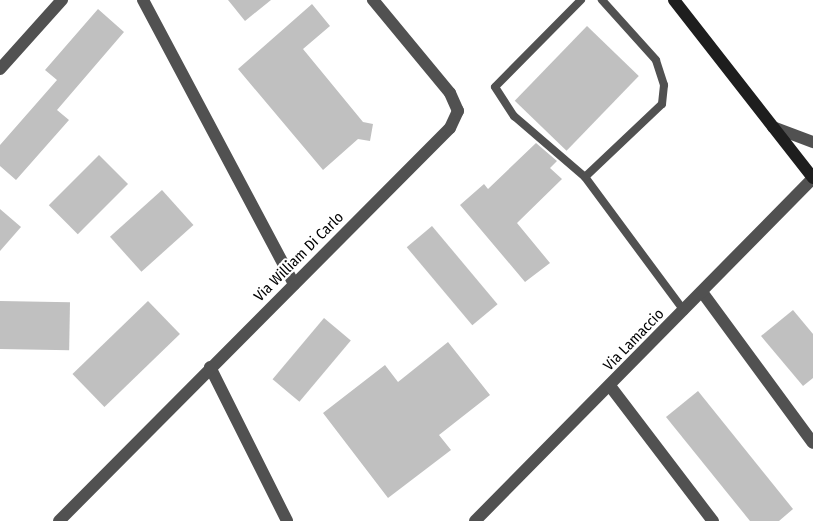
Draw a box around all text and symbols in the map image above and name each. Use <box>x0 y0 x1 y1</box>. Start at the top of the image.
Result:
street label: Via William Di Carlo <box>250 208 348 306</box>
street label: Via Lamaccio <box>600 305 668 375</box>

